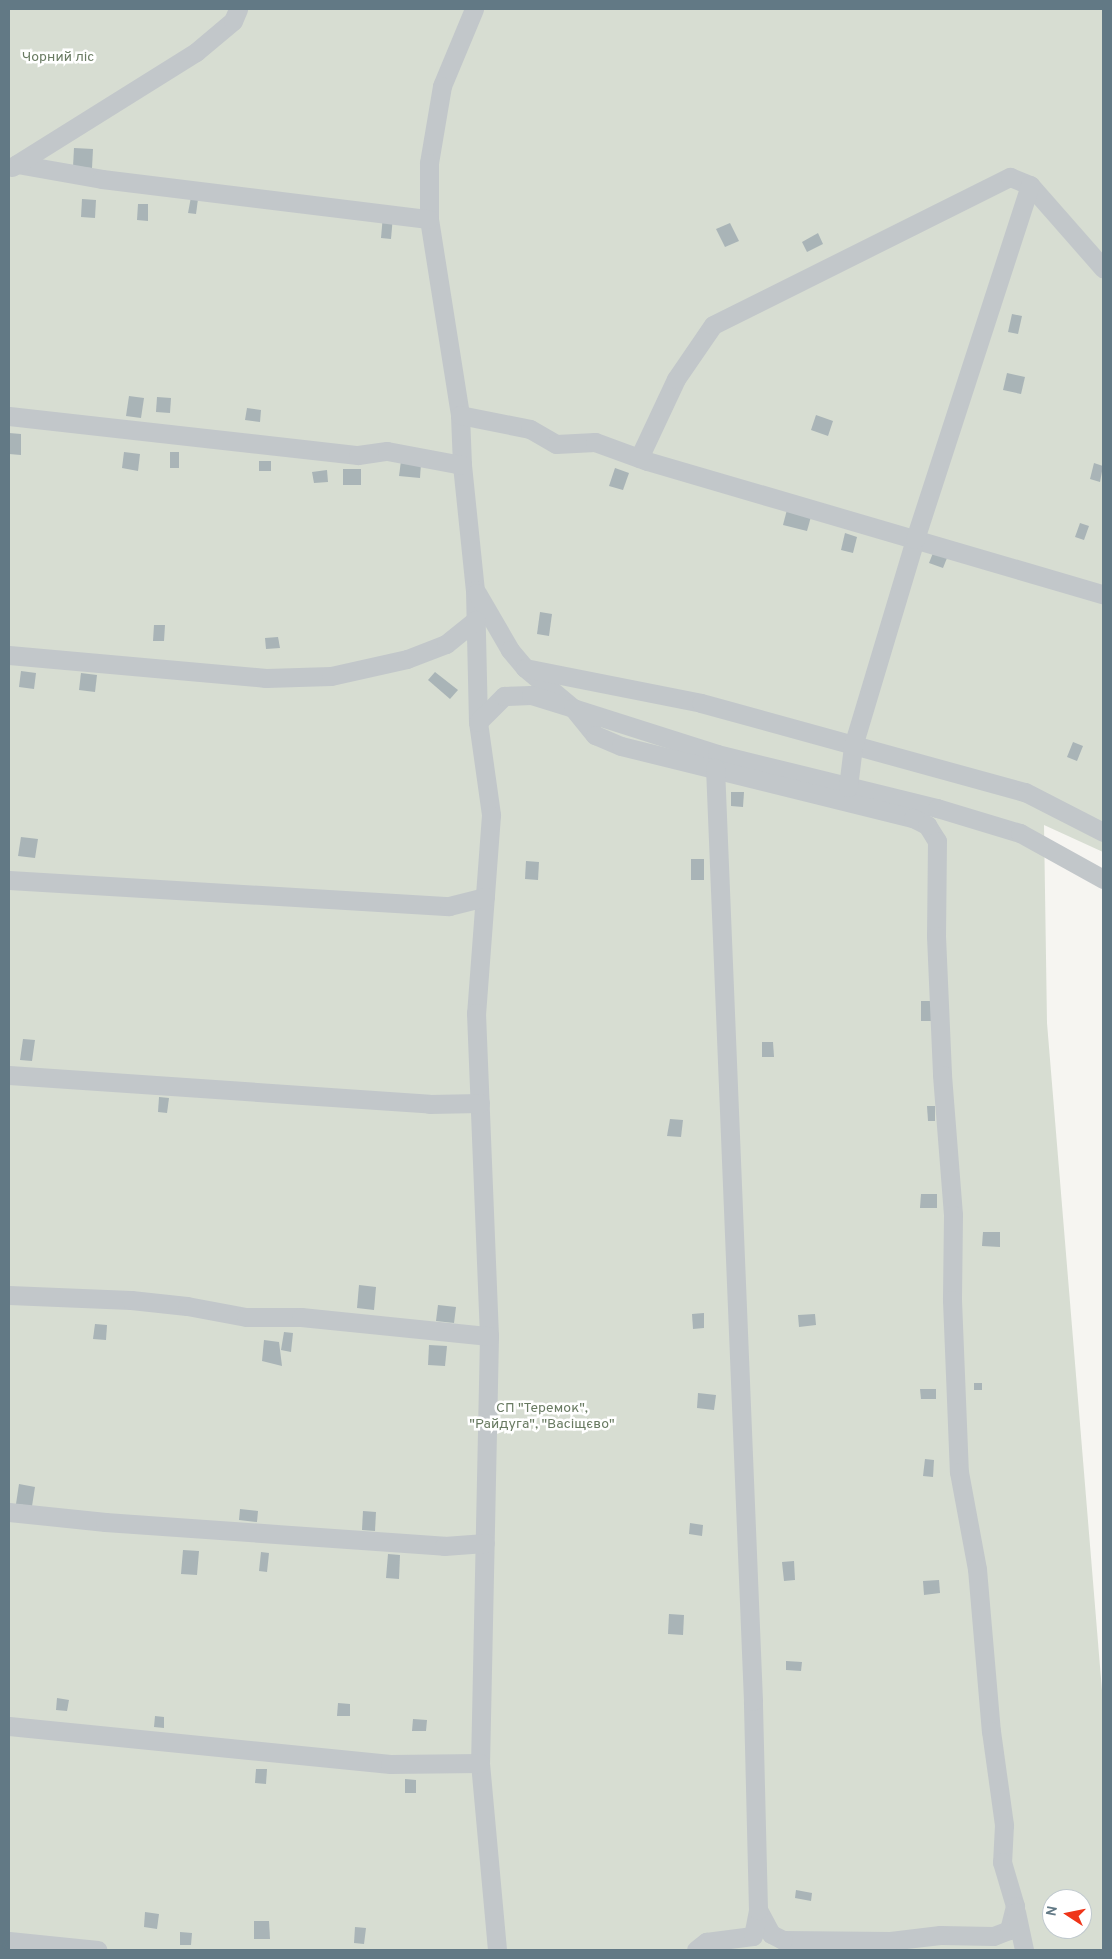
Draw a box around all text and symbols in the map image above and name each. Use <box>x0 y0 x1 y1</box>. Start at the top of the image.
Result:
park label: Чорний ліс <box>22 50 94 66</box>
park label: СП "Теремок", "Райдуга", "Васіщєво" <box>469 1401 615 1434</box>
north arrow <box>1042 1889 1092 1939</box>
text: N <box>1043 1905 1062 1918</box>

